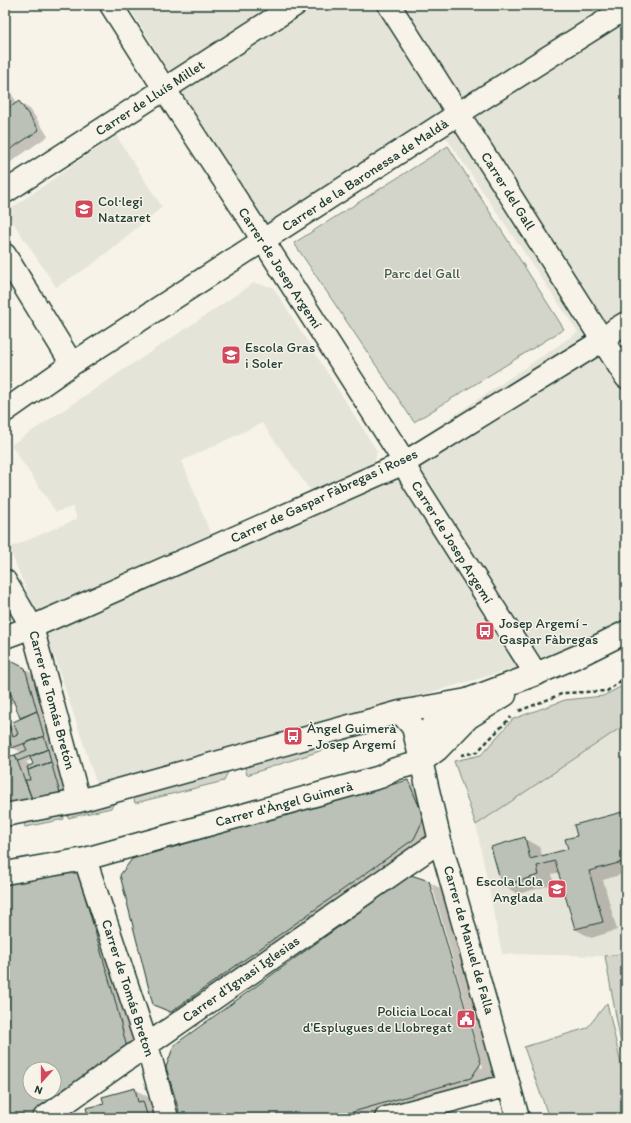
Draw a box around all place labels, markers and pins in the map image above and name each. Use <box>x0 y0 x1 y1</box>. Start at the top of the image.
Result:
place label: Col·legi Natzaret <box>98 193 151 226</box>
school or university icon: Col·legi Natzaret <box>73 198 95 220</box>
place label: Escola Gras i Soler <box>245 339 315 372</box>
school or university icon: Escola Gras i Soler <box>220 344 242 366</box>
place label: Josep Argemí - Gaspar Fàbregas <box>499 615 598 648</box>
bus stop icon: Josep Argemí - Gaspar Fàbregas <box>474 620 496 642</box>
place label: Àngel Guimerà - Josep Argemí <box>307 720 397 753</box>
bus stop icon: Àngel Guimerà - Josep Argemí <box>282 725 304 747</box>
place label: Escola Lola Anglada <box>476 873 544 906</box>
school or university icon: Escola Lola Anglada <box>546 878 568 900</box>
place label: Policia Local d'Esplugues de Llobregat <box>303 1003 452 1036</box>
public building icon: Policia Local d'Esplugues de Llobregat <box>455 1008 477 1030</box>

